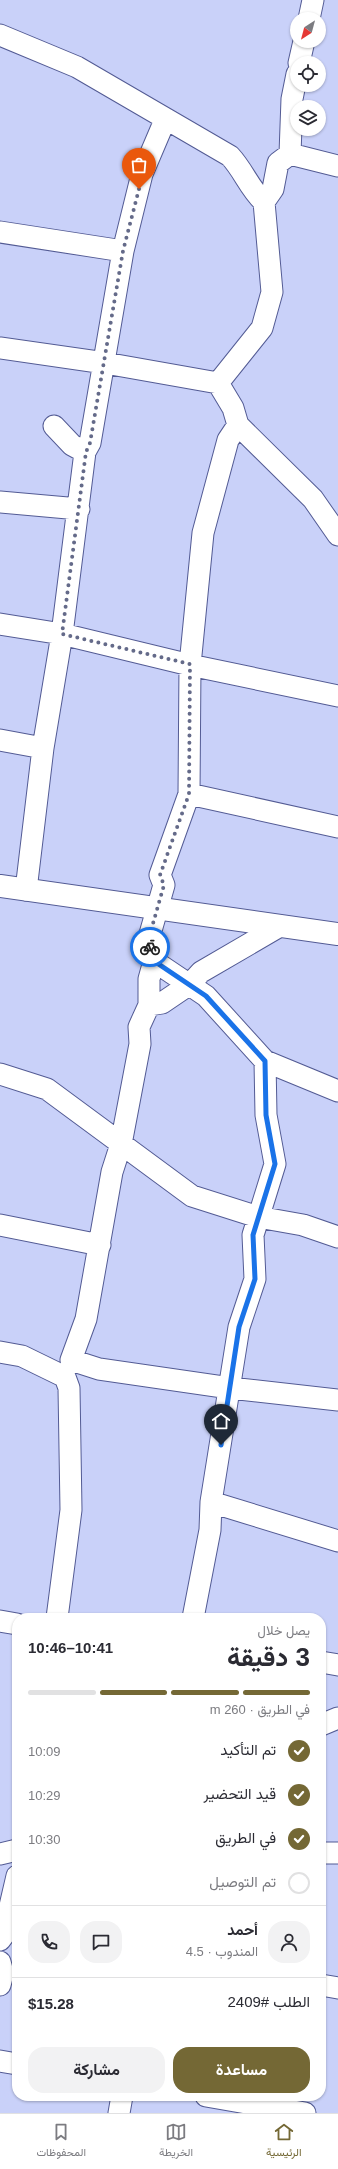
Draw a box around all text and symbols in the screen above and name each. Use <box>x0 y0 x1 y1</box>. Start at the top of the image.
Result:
north arrow <box>290 12 326 48</box>
map controls <box>290 12 326 136</box>
button: locate <box>290 56 326 92</box>
button: layers <box>290 100 326 136</box>
pin <box>122 148 156 189</box>
icon: bag <box>128 154 150 176</box>
courier <box>130 927 170 967</box>
icon: bike <box>139 936 161 958</box>
pin <box>204 1404 238 1445</box>
icon: home <box>210 1410 232 1432</box>
text: يصل خلال <box>258 1623 310 1638</box>
text: 10:41–10:46 <box>28 1639 113 1656</box>
text: 3 دقيقة <box>227 1642 310 1672</box>
text: في الطريق · 260 m <box>210 1702 310 1717</box>
icon: check <box>288 1740 310 1762</box>
text: تم التأكيد <box>220 1741 276 1758</box>
text: 10:09 <box>28 1744 61 1759</box>
icon: check <box>288 1784 310 1806</box>
text: قيد التحضير <box>204 1785 276 1802</box>
text: 10:29 <box>28 1788 61 1803</box>
icon: check <box>288 1828 310 1850</box>
text: في الطريق <box>215 1829 276 1846</box>
text: 10:30 <box>28 1832 61 1847</box>
text: تم التوصيل <box>209 1873 276 1890</box>
button: phone <box>28 1921 70 1963</box>
button: chat <box>80 1921 122 1963</box>
text: أحمد <box>227 1921 258 1938</box>
button: person <box>268 1921 310 1963</box>
text: المندوب · 4.5 <box>186 1944 258 1959</box>
text: الطلب #2409 <box>227 1993 310 2010</box>
text: $15.28 <box>28 1995 74 2012</box>
button: مشاركة <box>28 2047 165 2093</box>
button: مساعدة <box>173 2047 310 2093</box>
tab: المحفوظات <box>37 2121 86 2162</box>
tab: الخريطة <box>159 2121 193 2162</box>
tab: الرئيسية <box>266 2121 302 2162</box>

